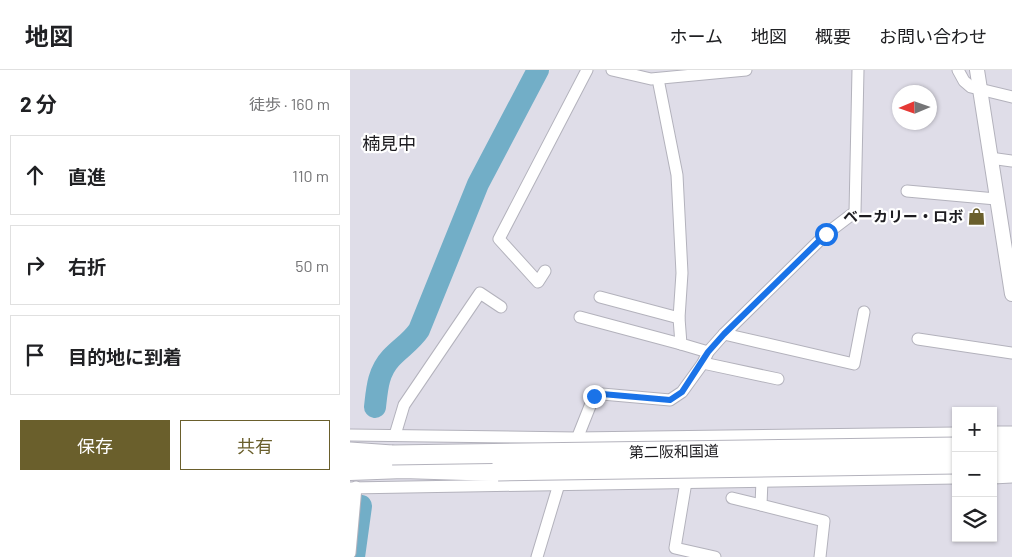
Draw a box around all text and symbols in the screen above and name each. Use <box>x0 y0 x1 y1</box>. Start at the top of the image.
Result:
text: 地図 <box>25 21 73 50</box>
text: ホーム <box>670 25 723 47</box>
text: 地図 <box>751 25 787 47</box>
text: 概要 <box>815 25 851 47</box>
text: お問い合わせ <box>879 25 987 47</box>
north arrow <box>892 85 937 130</box>
text: 2 分 <box>20 91 57 116</box>
text: 徒歩 · 160 m <box>249 94 330 113</box>
district label: 楠見中 <box>362 132 416 154</box>
icon: ahead <box>21 161 49 189</box>
text: 直進 <box>68 165 106 188</box>
text: 110 m <box>292 166 329 185</box>
shop icon: ベーカリー・ロボ <box>967 206 987 226</box>
place label: ベーカリー・ロボ <box>843 207 963 225</box>
route start <box>815 223 838 246</box>
icon: right <box>21 251 49 279</box>
text: 右折 <box>68 255 106 278</box>
text: 50 m <box>295 256 329 275</box>
icon: arrive <box>21 341 49 369</box>
text: 目的地に到着 <box>68 345 182 368</box>
route end <box>583 385 606 408</box>
map controls <box>952 407 997 542</box>
button: + <box>952 407 997 452</box>
button: 保存 <box>20 420 170 470</box>
button: 共有 <box>180 420 330 470</box>
street label: 第二阪和国道 <box>629 441 719 461</box>
button: − <box>952 452 997 497</box>
button: layers <box>952 497 997 542</box>

